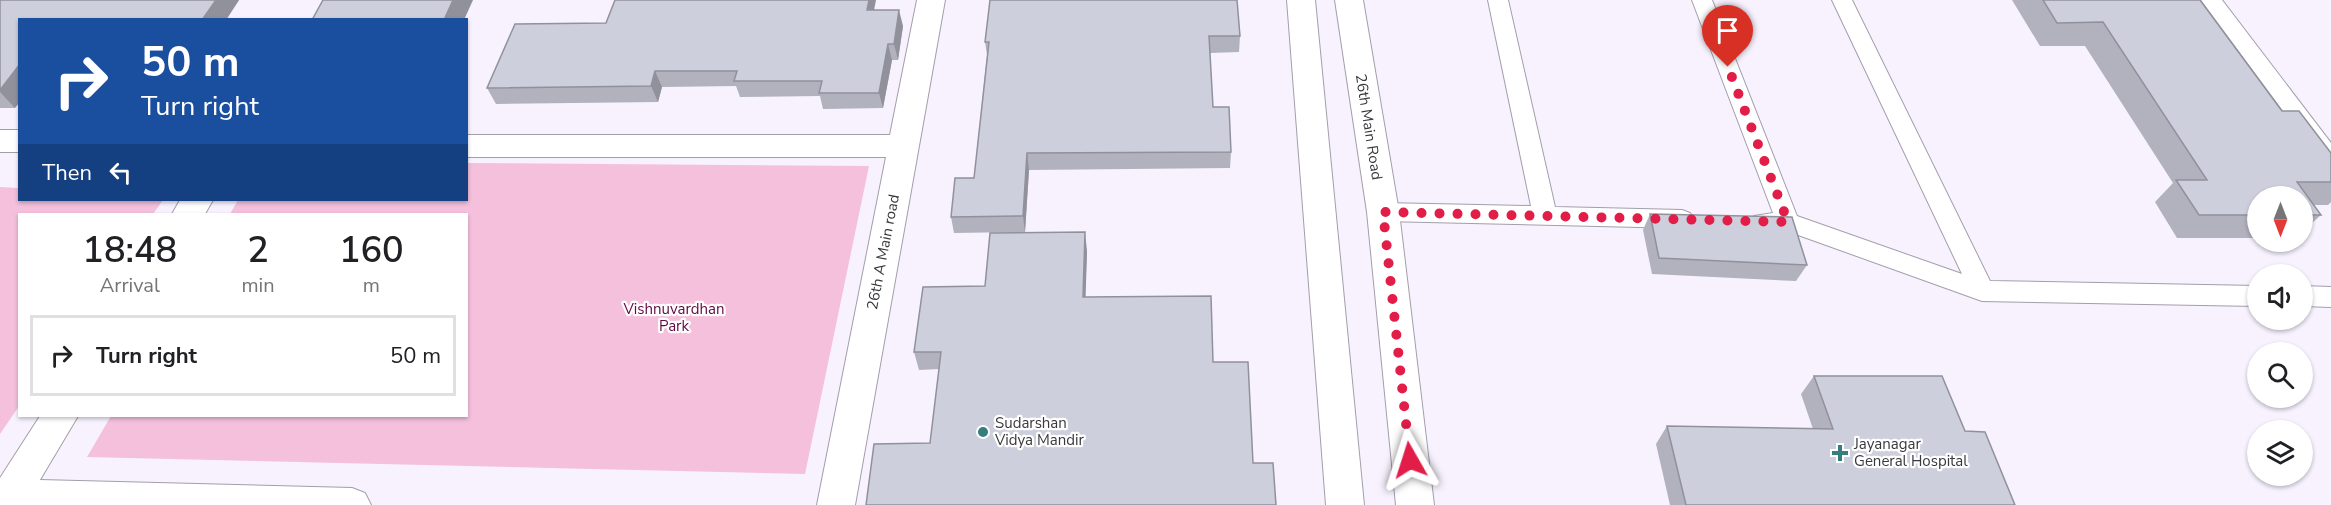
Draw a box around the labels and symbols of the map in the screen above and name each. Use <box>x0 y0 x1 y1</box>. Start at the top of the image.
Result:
pin <box>1702 5 1753 67</box>
street label: 26th Main Road <box>1351 73 1387 181</box>
north arrow <box>2247 186 2313 252</box>
street label: 26th A Main road <box>862 192 904 312</box>
park label: Vishnuvardhan Park <box>622 299 725 336</box>
place label: Sudarshan Vidya Mandir <box>994 413 1084 450</box>
marker: Sudarshan Vidya Mandir <box>976 425 990 439</box>
position arrow <box>1378 428 1442 492</box>
place label: Jayanagar General Hospital <box>1853 434 1968 471</box>
marker: Jayanagar General Hospital <box>1831 444 1849 462</box>

